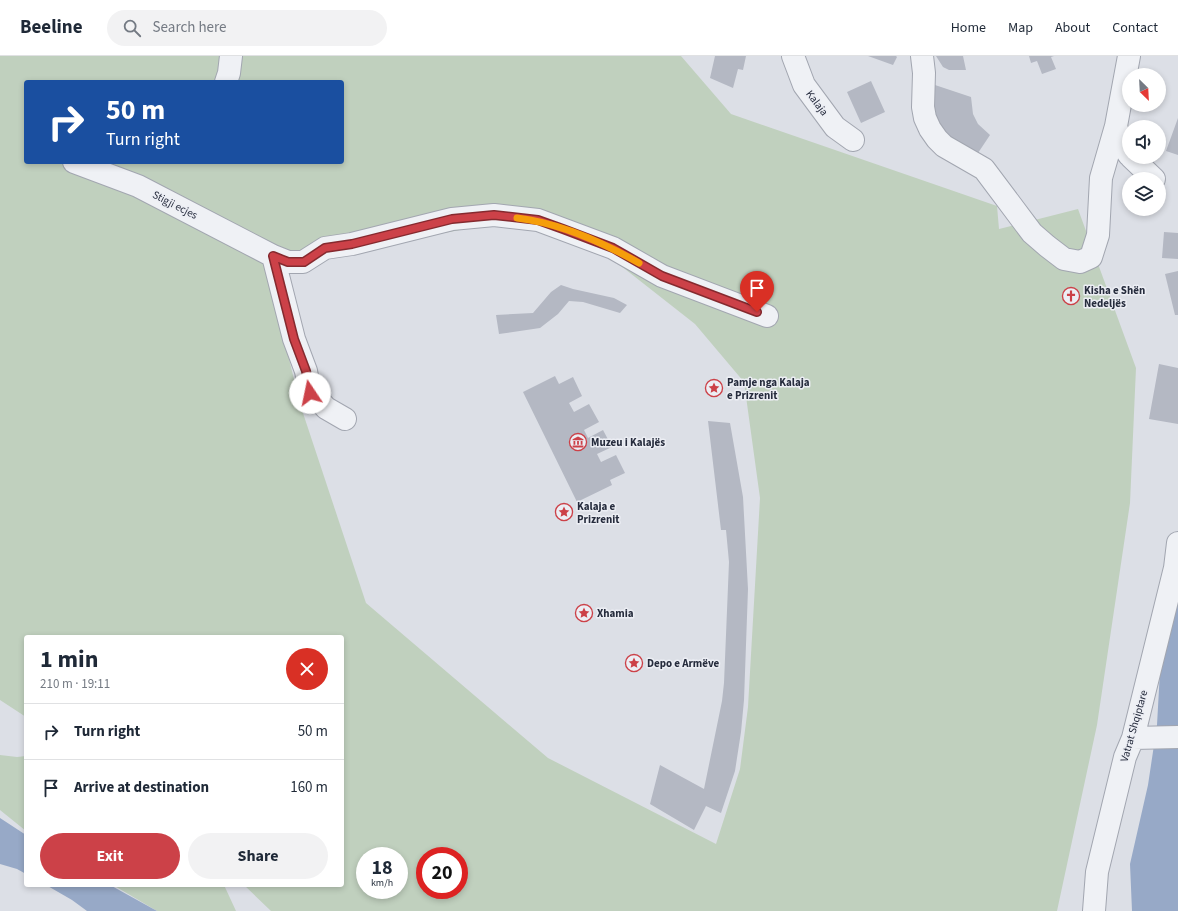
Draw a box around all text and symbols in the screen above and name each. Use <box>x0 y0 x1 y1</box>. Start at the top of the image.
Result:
search box <box>107 10 387 46</box>
text: Beeline <box>20 14 83 41</box>
icon: search <box>121 17 143 39</box>
text: Search here <box>153 17 227 38</box>
text: Home <box>951 18 986 38</box>
text: Map <box>1008 18 1033 38</box>
text: About <box>1055 18 1090 38</box>
text: Contact <box>1112 18 1158 38</box>
north arrow <box>1122 68 1166 112</box>
map controls <box>1122 68 1166 216</box>
street label: Kalaja <box>802 87 832 119</box>
text: 50 m <box>106 90 165 130</box>
icon: right <box>40 96 92 148</box>
button: sound <box>1122 120 1166 164</box>
text: Turn right <box>106 127 180 152</box>
button: layers <box>1122 172 1166 216</box>
street label: Stigji ecjes <box>150 187 201 223</box>
pin <box>740 271 774 312</box>
icon: arrive <box>746 277 768 299</box>
place label: Kisha e Shën Nedeljës <box>1084 283 1145 311</box>
church icon: Kisha e Shën Nedeljës <box>1061 286 1081 306</box>
position arrow <box>289 372 331 414</box>
place label: Pamje nga Kalaja e Prizrenit <box>727 375 810 403</box>
place icon: Pamje nga Kalaja e Prizrenit <box>704 378 724 398</box>
museum icon: Muzeu i Kalajës <box>568 432 588 452</box>
place label: Muzeu i Kalajës <box>591 435 665 450</box>
place label: Kalaja e Prizrenit <box>577 499 620 527</box>
place icon: Kalaja e Prizrenit <box>554 502 574 522</box>
place icon: Xhamia <box>574 603 594 623</box>
place label: Xhamia <box>597 606 634 621</box>
text: 1 min <box>40 642 98 677</box>
button: close <box>286 648 328 690</box>
place icon: Depo e Armëve <box>624 653 644 673</box>
place label: Depo e Armëve <box>647 656 720 671</box>
text: 210 m · 19:11 <box>40 675 110 693</box>
street label: Vatrat Shqiptare <box>1117 688 1152 764</box>
icon: right <box>40 721 62 743</box>
text: Turn right <box>74 721 140 742</box>
text: 50 m <box>298 721 328 742</box>
icon: arrive <box>40 777 62 799</box>
text: Arrive at destination <box>74 777 209 798</box>
text: 160 m <box>290 777 328 798</box>
button: Exit <box>40 833 180 879</box>
button: Share <box>188 833 328 879</box>
speed limit sign: 20 <box>416 847 468 899</box>
text: 18 <box>371 854 393 882</box>
text: km/h <box>371 876 393 890</box>

